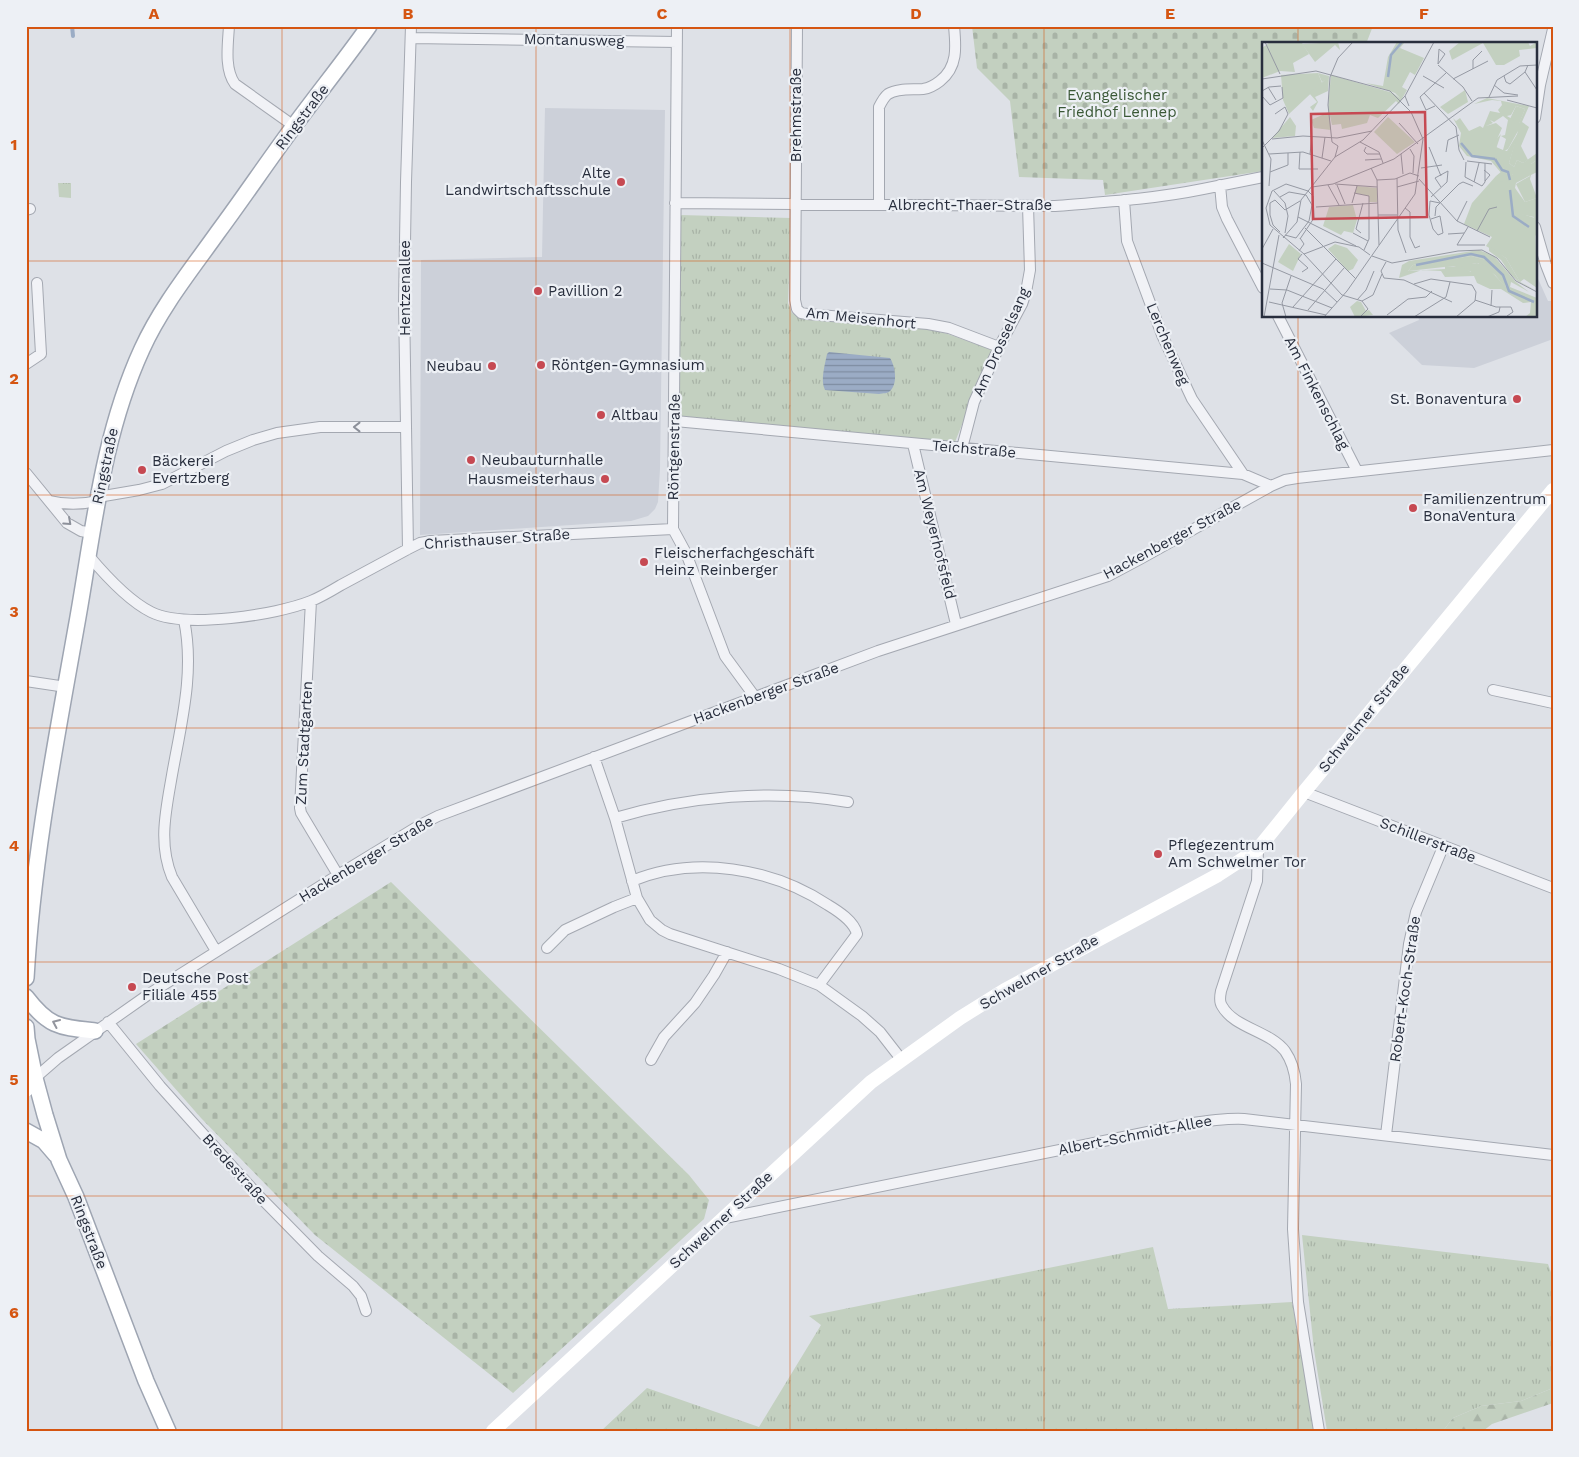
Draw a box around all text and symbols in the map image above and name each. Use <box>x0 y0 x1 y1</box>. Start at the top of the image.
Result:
text: A <box>149 4 160 23</box>
text: B <box>403 4 414 23</box>
text: C <box>657 4 668 23</box>
text: D <box>910 4 922 23</box>
text: E <box>1165 4 1175 23</box>
text: F <box>1419 4 1429 23</box>
street label: Montanusweg <box>524 30 624 50</box>
inset map <box>1262 42 1536 318</box>
street label: Brehmstraße <box>787 68 805 162</box>
street label: Ringstraße <box>271 81 333 153</box>
park label: Evangelischer Friedhof Lennep <box>1057 86 1177 121</box>
text: 1 <box>11 135 17 154</box>
place label: Alte Landwirtschaftsschule <box>445 164 611 199</box>
marker: Alte Landwirtschaftsschule <box>615 176 627 188</box>
street label: Albrecht-Thaer-Straße <box>888 196 1052 214</box>
street label: Hentzenallee <box>396 240 414 336</box>
place label: Pavillion 2 <box>548 282 623 300</box>
marker: Pavillion 2 <box>532 285 544 297</box>
street label: Am Drosselsang <box>969 285 1033 399</box>
street label: Lerchenweg <box>1143 300 1193 388</box>
street label: Am Meisenhort <box>805 303 918 333</box>
street label: Am Finkenschlag <box>1281 333 1353 453</box>
place label: Röntgen-Gymnasium <box>551 356 705 374</box>
place label: Neubau <box>426 357 482 375</box>
marker: Röntgen-Gymnasium <box>535 359 547 371</box>
marker: Neubau <box>486 360 498 372</box>
text: 2 <box>9 369 19 388</box>
place label: St. Bonaventura <box>1390 390 1507 408</box>
marker: St. Bonaventura <box>1511 393 1523 405</box>
street label: Röntgenstraße <box>664 394 684 500</box>
place label: Altbau <box>611 406 659 424</box>
marker: Altbau <box>595 409 607 421</box>
one-way arrow <box>353 422 360 432</box>
street label: Ringstraße <box>88 426 122 506</box>
street label: Teichstraße <box>931 436 1017 462</box>
place label: Neubauturnhalle <box>481 451 604 469</box>
place label: Bäckerei Evertzberg <box>152 452 229 487</box>
marker: Neubauturnhalle <box>465 454 477 466</box>
marker: Bäckerei Evertzberg <box>136 464 148 476</box>
street label: Am Weyerhofsfeld <box>910 467 960 601</box>
place label: Hausmeisterhaus <box>468 470 595 488</box>
marker: Hausmeisterhaus <box>599 473 611 485</box>
place label: Familienzentrum BonaVentura <box>1423 490 1546 525</box>
street label: Hackenberger Straße <box>1100 495 1244 583</box>
marker: Familienzentrum BonaVentura <box>1407 502 1419 514</box>
one-way arrow <box>62 516 71 525</box>
street label: Christhauser Straße <box>423 525 571 553</box>
place label: Fleischerfachgeschäft Heinz Reinberger <box>654 544 815 579</box>
marker: Fleischerfachgeschäft Heinz Reinberger <box>638 556 650 568</box>
text: 3 <box>9 602 19 621</box>
street label: Hackenberger Straße <box>691 658 841 728</box>
street label: Schwelmer Straße <box>1315 660 1413 776</box>
street label: Zum Stadtgarten <box>292 680 316 806</box>
street label: Hackenberger Straße <box>296 812 436 906</box>
street label: Schillerstraße <box>1377 813 1479 867</box>
text: 4 <box>9 836 19 855</box>
place label: Pflegezentrum Am Schwelmer Tor <box>1168 836 1306 871</box>
marker: Pflegezentrum Am Schwelmer Tor <box>1152 848 1164 860</box>
street label: Robert-Koch-Straße <box>1386 915 1424 1063</box>
street label: Schwelmer Straße <box>976 931 1102 1013</box>
place label: Deutsche Post Filiale 455 <box>142 969 249 1004</box>
marker: Deutsche Post Filiale 455 <box>126 981 138 993</box>
one-way arrow <box>52 1019 61 1030</box>
text: 5 <box>9 1070 19 1089</box>
street label: Albert-Schmidt-Allee <box>1057 1111 1213 1159</box>
street label: Bredestraße <box>199 1130 271 1208</box>
street label: Schwelmer Straße <box>666 1167 776 1273</box>
street label: Ringstraße <box>67 1193 111 1271</box>
text: 6 <box>9 1303 19 1322</box>

